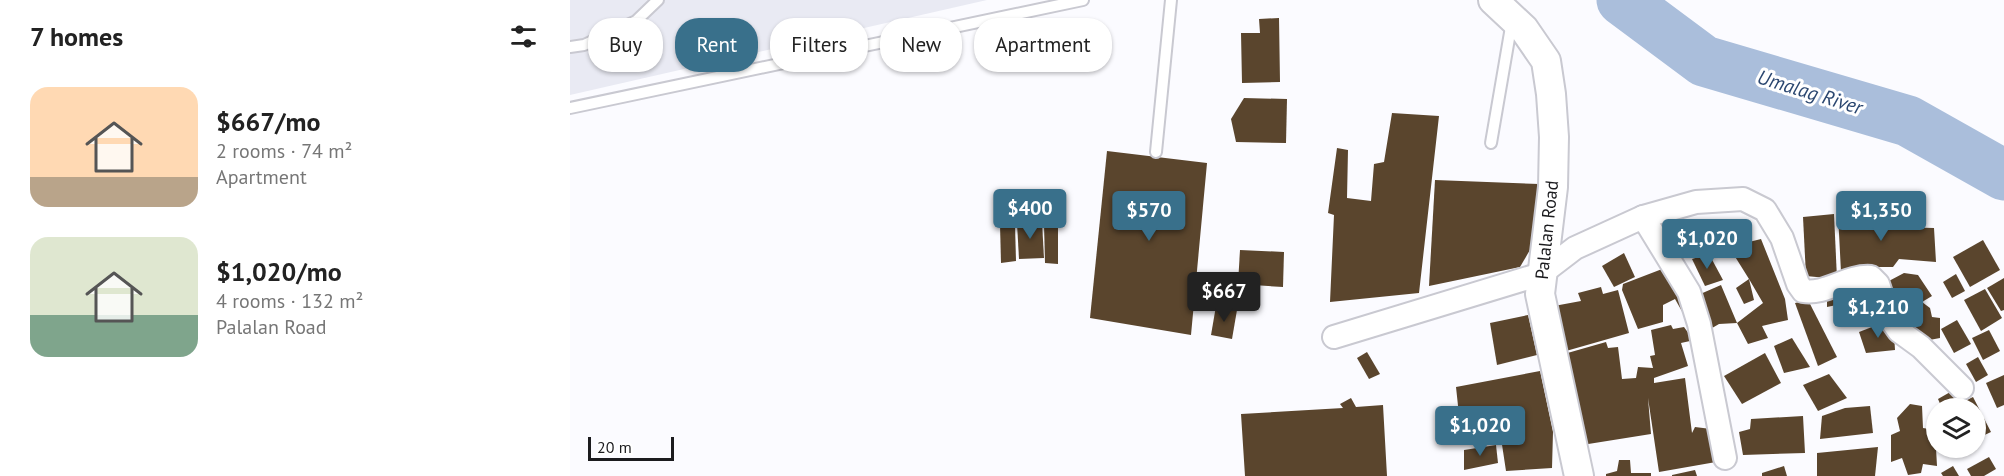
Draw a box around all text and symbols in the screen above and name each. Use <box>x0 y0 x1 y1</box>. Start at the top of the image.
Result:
chip: Buy <box>588 18 663 72</box>
chip: Rent <box>675 18 758 72</box>
chip: Filters <box>770 18 868 72</box>
chip: New <box>880 18 962 72</box>
chip: Apartment <box>974 18 1112 72</box>
text: 7 homes <box>30 20 123 53</box>
icon: filters <box>507 20 540 53</box>
water label: Umalag River <box>1754 64 1867 121</box>
text: $667/mo <box>216 105 320 138</box>
icon: home <box>78 111 150 183</box>
text: 2 rooms · 74 m² <box>216 138 352 164</box>
text: Apartment <box>216 164 307 190</box>
street label: Palalan Road <box>1530 179 1563 281</box>
pin: $400 <box>994 189 1066 240</box>
pin: $570 <box>1113 191 1185 242</box>
pin: $1,350 <box>1832 191 1930 242</box>
text: $400 <box>1007 195 1053 221</box>
text: $570 <box>1126 197 1172 223</box>
text: $1,350 <box>1850 197 1912 223</box>
pin: $1,020 <box>1658 219 1756 270</box>
text: $1,020 <box>1676 225 1738 251</box>
text: $1,020/mo <box>216 255 342 288</box>
icon: home <box>78 261 150 333</box>
pin: $667 <box>1188 272 1260 323</box>
text: $667 <box>1201 278 1247 304</box>
text: 4 rooms · 132 m² <box>216 288 363 314</box>
pin: $1,210 <box>1829 288 1927 339</box>
text: $1,210 <box>1847 294 1909 320</box>
text: Palalan Road <box>216 314 327 340</box>
map controls <box>1926 398 1986 458</box>
button: layers <box>1926 398 1986 458</box>
pin: $1,020 <box>1431 406 1529 457</box>
text: $1,020 <box>1449 412 1511 438</box>
scale bar <box>588 434 674 462</box>
text: 20 m <box>597 437 632 457</box>

